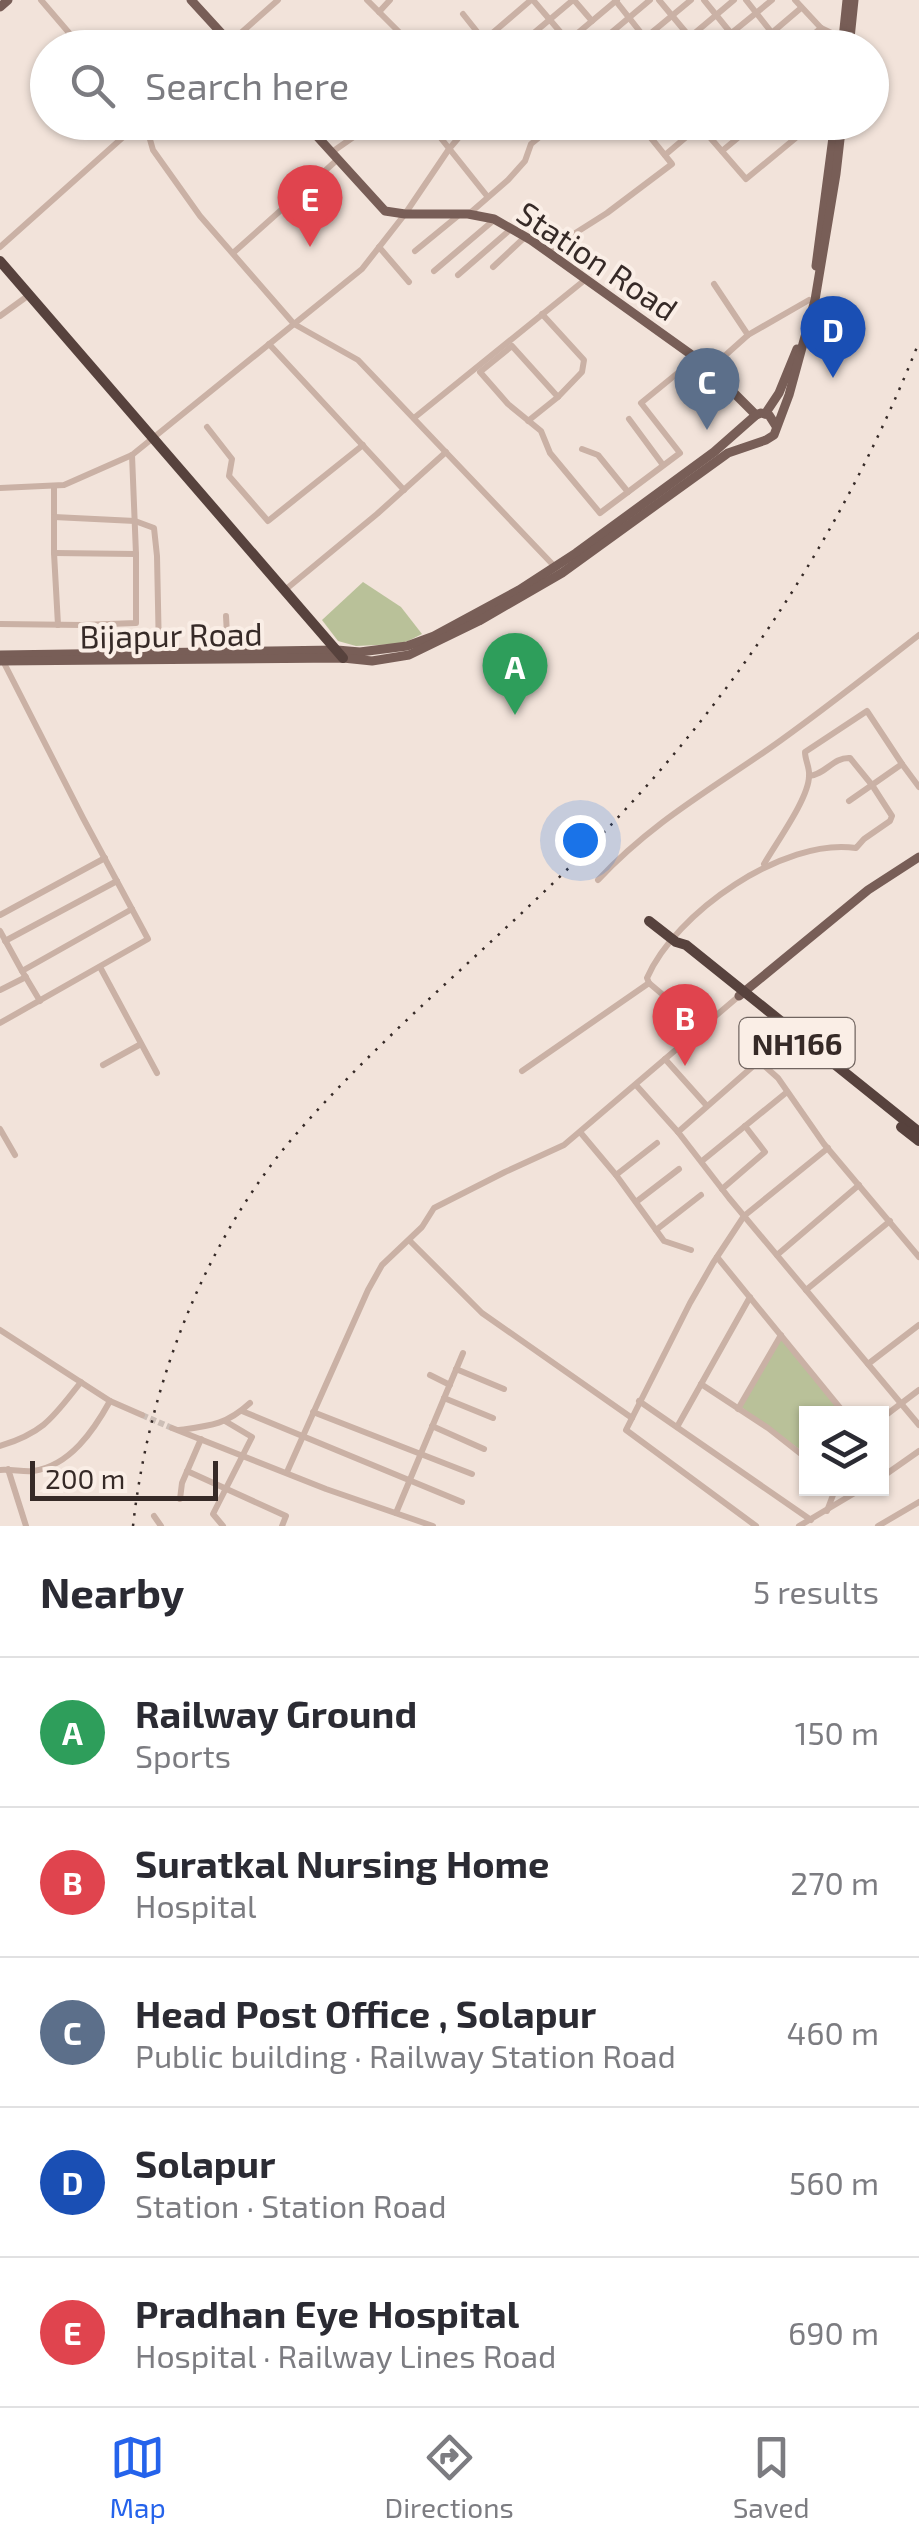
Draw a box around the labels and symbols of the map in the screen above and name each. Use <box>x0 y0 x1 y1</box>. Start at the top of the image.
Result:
pin: E <box>278 164 342 247</box>
street label: Station Road <box>511 192 685 328</box>
pin: D <box>800 296 866 378</box>
pin: C <box>674 348 740 430</box>
street label: Bijapur Road <box>79 613 263 656</box>
pin: A <box>482 632 548 715</box>
your location <box>555 815 606 866</box>
pin: B <box>652 984 718 1066</box>
road number: NH166 <box>740 1018 854 1068</box>
scale bar <box>30 1456 218 1500</box>

